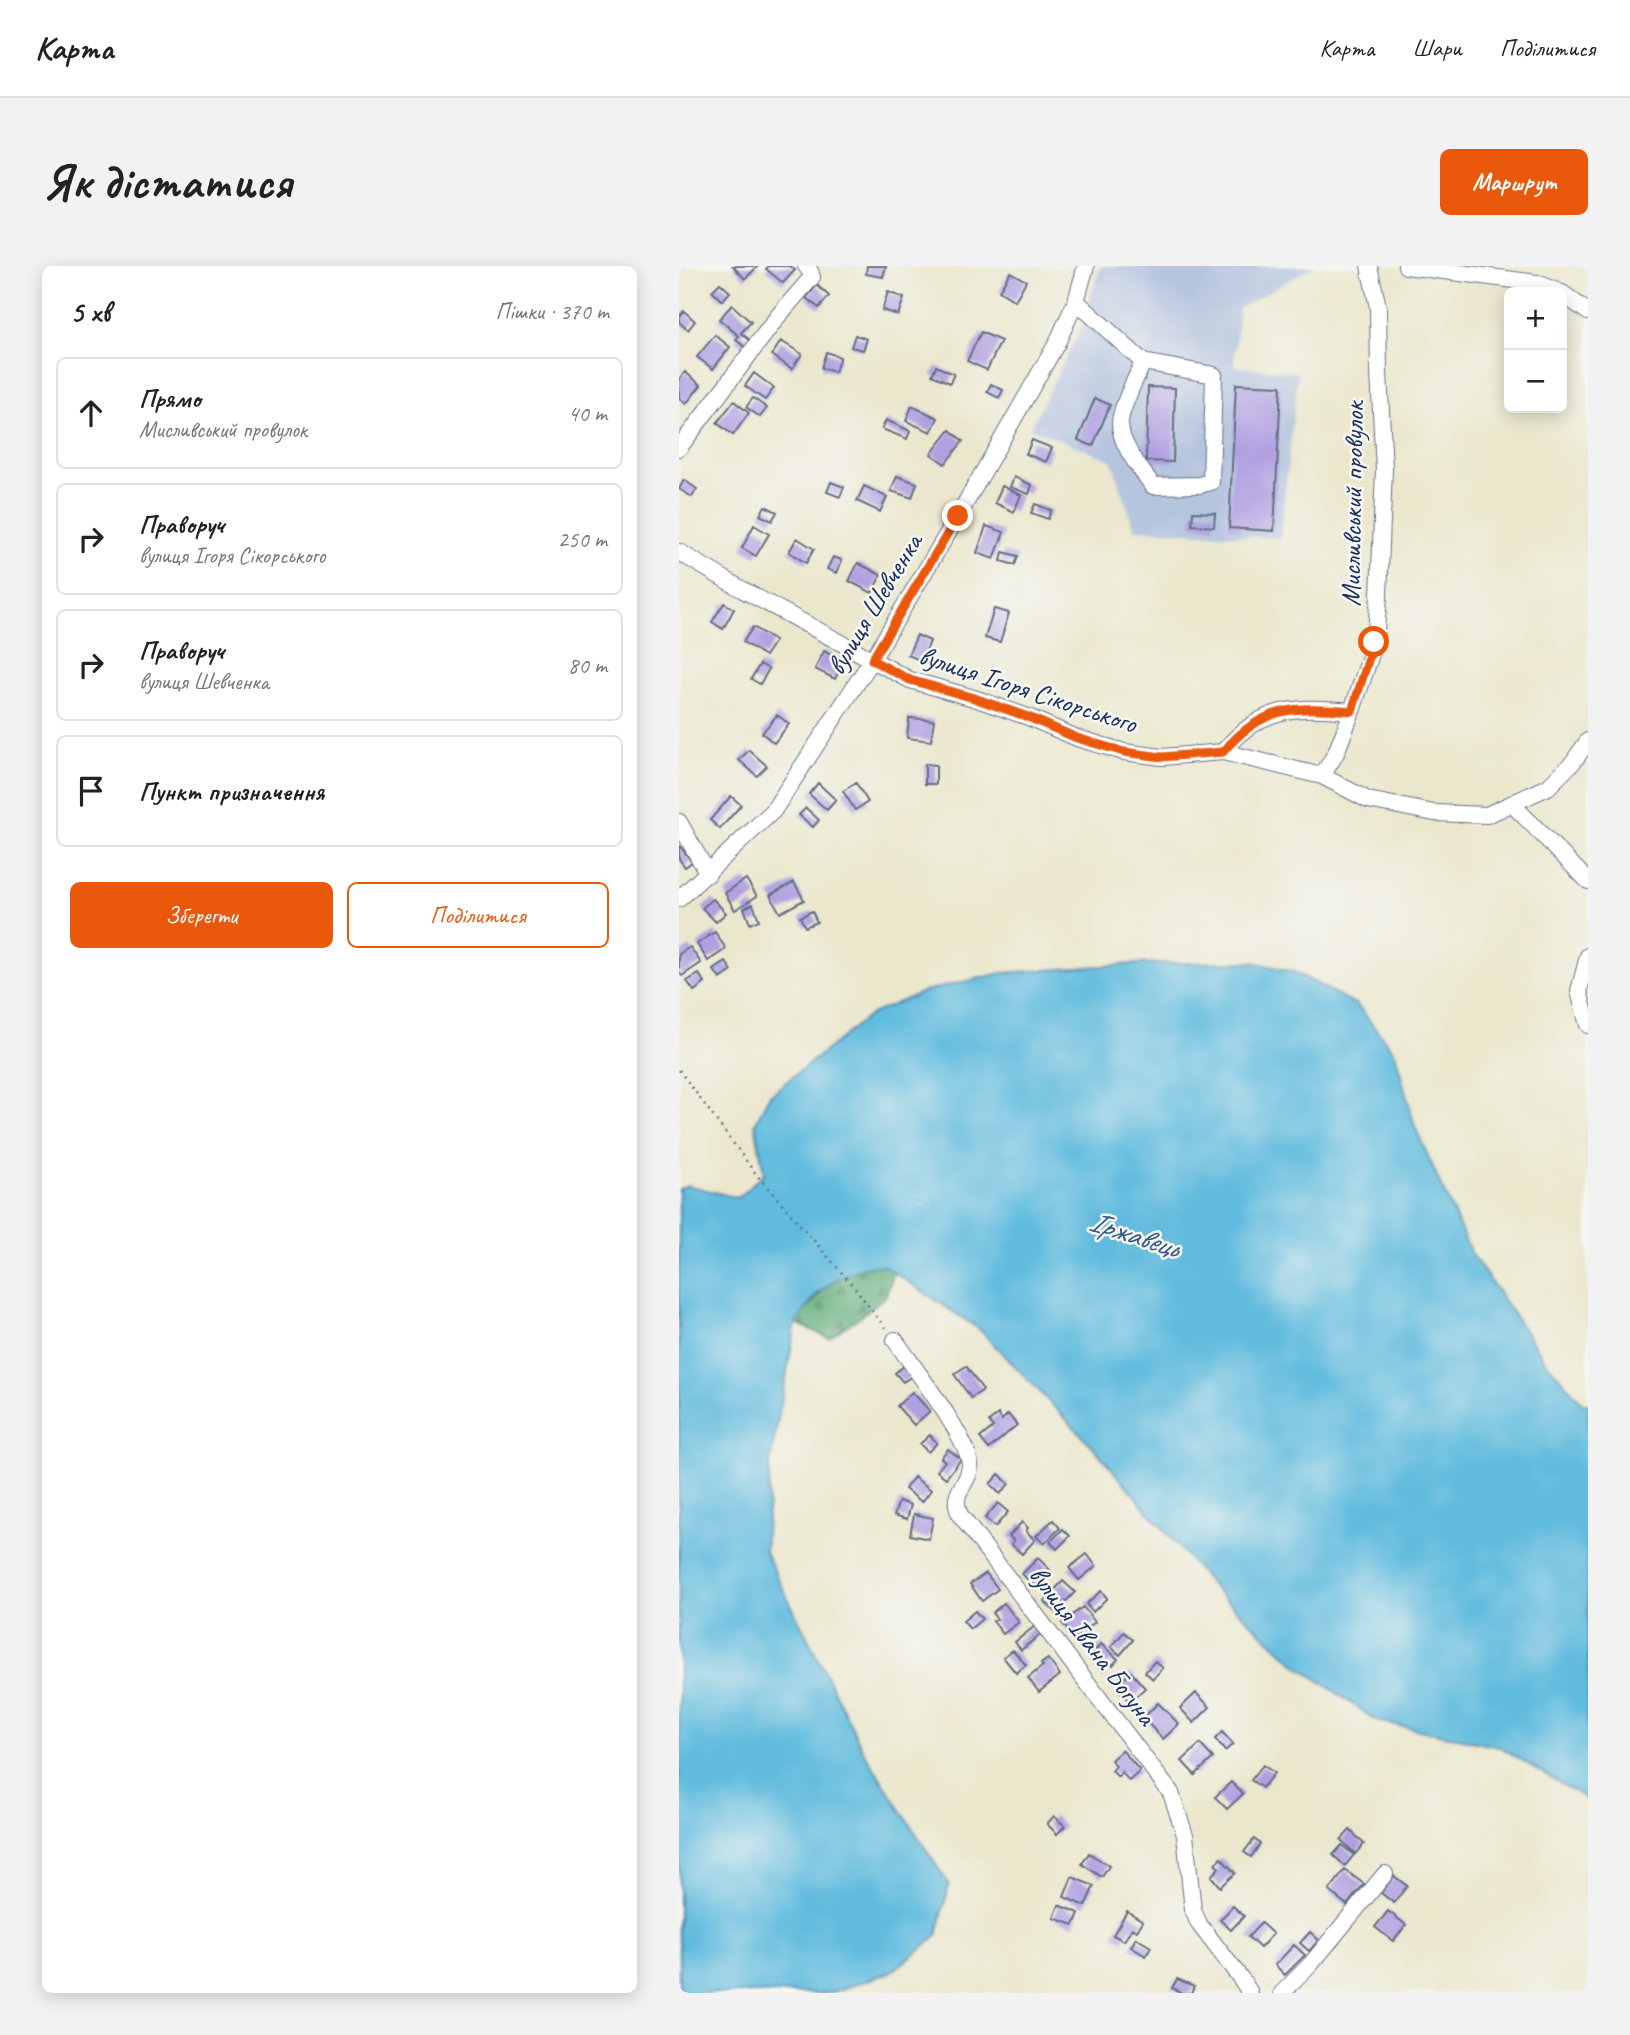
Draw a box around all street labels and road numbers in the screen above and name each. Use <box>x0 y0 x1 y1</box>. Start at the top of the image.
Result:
street label: Мисливський провулок <box>1333 399 1371 607</box>
street label: вулиця Шевченка <box>818 525 931 681</box>
street label: вулиця Ігоря Сікорського <box>915 637 1143 741</box>
street label: вулиця Івана Богуна <box>1022 1558 1166 1733</box>

